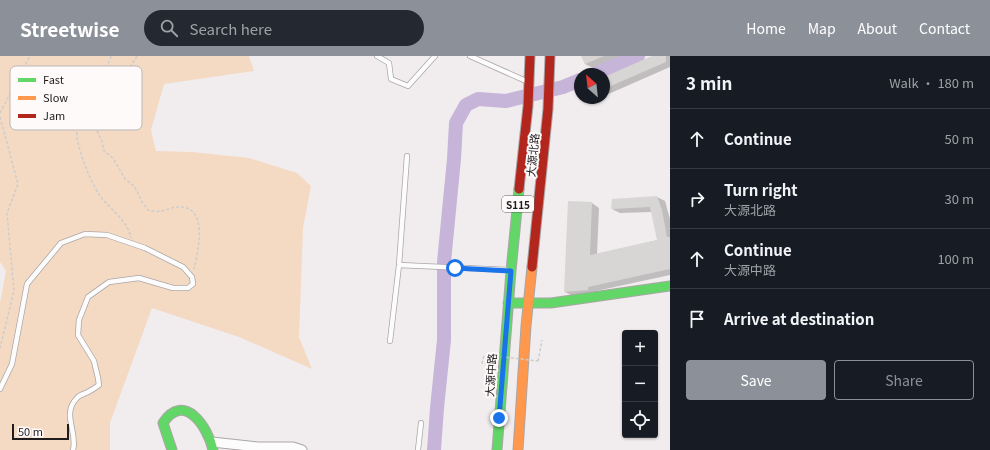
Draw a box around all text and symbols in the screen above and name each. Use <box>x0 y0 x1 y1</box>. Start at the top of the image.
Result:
search box <box>144 10 424 46</box>
text: Streetwise <box>20 15 120 42</box>
icon: search <box>158 17 180 39</box>
text: Search here <box>190 18 272 39</box>
text: Home <box>746 18 786 38</box>
text: Map <box>808 18 836 38</box>
text: About <box>858 18 897 38</box>
text: Contact <box>919 18 970 38</box>
legend <box>10 66 142 130</box>
north arrow <box>574 68 610 104</box>
text: 3 min <box>686 70 732 95</box>
text: Fast <box>43 71 64 87</box>
text: Walk · 180 m <box>889 73 974 92</box>
text: Slow <box>43 89 68 105</box>
text: Jam <box>43 107 65 123</box>
icon: ahead <box>686 128 708 150</box>
text: Continue <box>724 128 792 149</box>
text: 50 m <box>945 129 974 148</box>
street label: 大源北路 <box>522 132 542 178</box>
text: Turn right <box>724 179 798 200</box>
icon: right <box>686 188 708 210</box>
text: 30 m <box>945 189 974 208</box>
road number: S115 <box>502 196 534 212</box>
text: 大源北路 <box>724 200 776 219</box>
text: Continue <box>724 239 792 260</box>
icon: ahead <box>686 248 708 270</box>
text: 100 m <box>937 249 974 268</box>
route start <box>446 259 464 277</box>
text: 大源中路 <box>724 260 776 279</box>
icon: arrive <box>686 308 708 330</box>
text: Arrive at destination <box>724 308 874 329</box>
map controls <box>622 330 658 438</box>
button: + <box>622 330 658 366</box>
street label: 大源中路 <box>480 352 500 398</box>
button: Save <box>686 360 826 400</box>
button: Share <box>834 360 974 400</box>
button: − <box>622 366 658 402</box>
button: locate <box>622 402 658 438</box>
route end <box>490 409 508 427</box>
scale bar <box>12 422 69 441</box>
text: 50 m <box>18 423 43 439</box>

